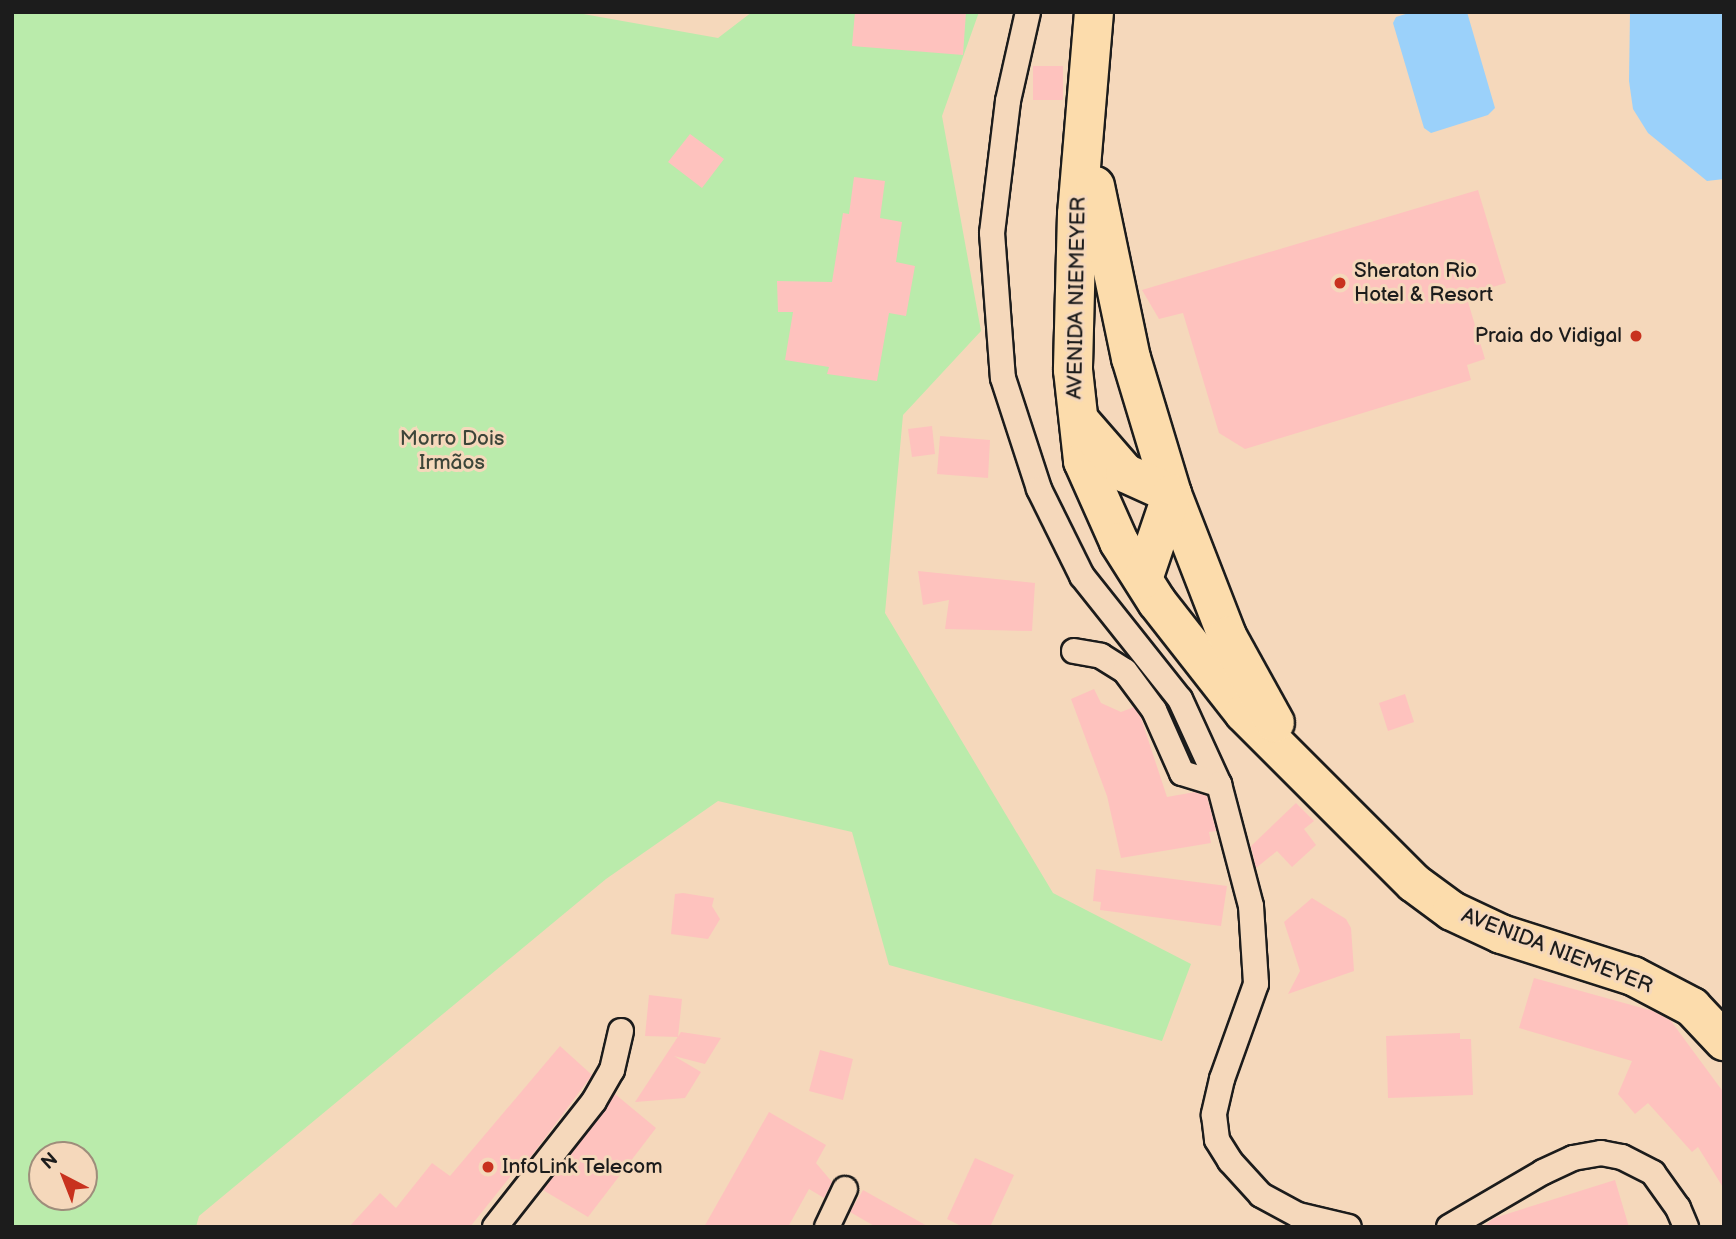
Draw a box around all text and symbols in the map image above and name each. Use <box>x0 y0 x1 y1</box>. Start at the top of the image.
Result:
street label: AVENIDA NIEMEYER <box>1063 197 1091 399</box>
place label: Sheraton Rio Hotel & Resort <box>1354 258 1493 308</box>
marker: Sheraton Rio Hotel & Resort <box>1332 275 1348 291</box>
place label: Praia do Vidigal <box>1474 323 1622 349</box>
marker: Praia do Vidigal <box>1628 328 1644 344</box>
park label: Morro Dois Irmãos <box>400 426 504 476</box>
street label: AVENIDA NIEMEYER <box>1458 903 1656 999</box>
north arrow <box>28 1141 98 1211</box>
text: N <box>37 1148 63 1175</box>
place label: InfoLink Telecom <box>502 1154 663 1180</box>
marker: InfoLink Telecom <box>480 1159 496 1175</box>

